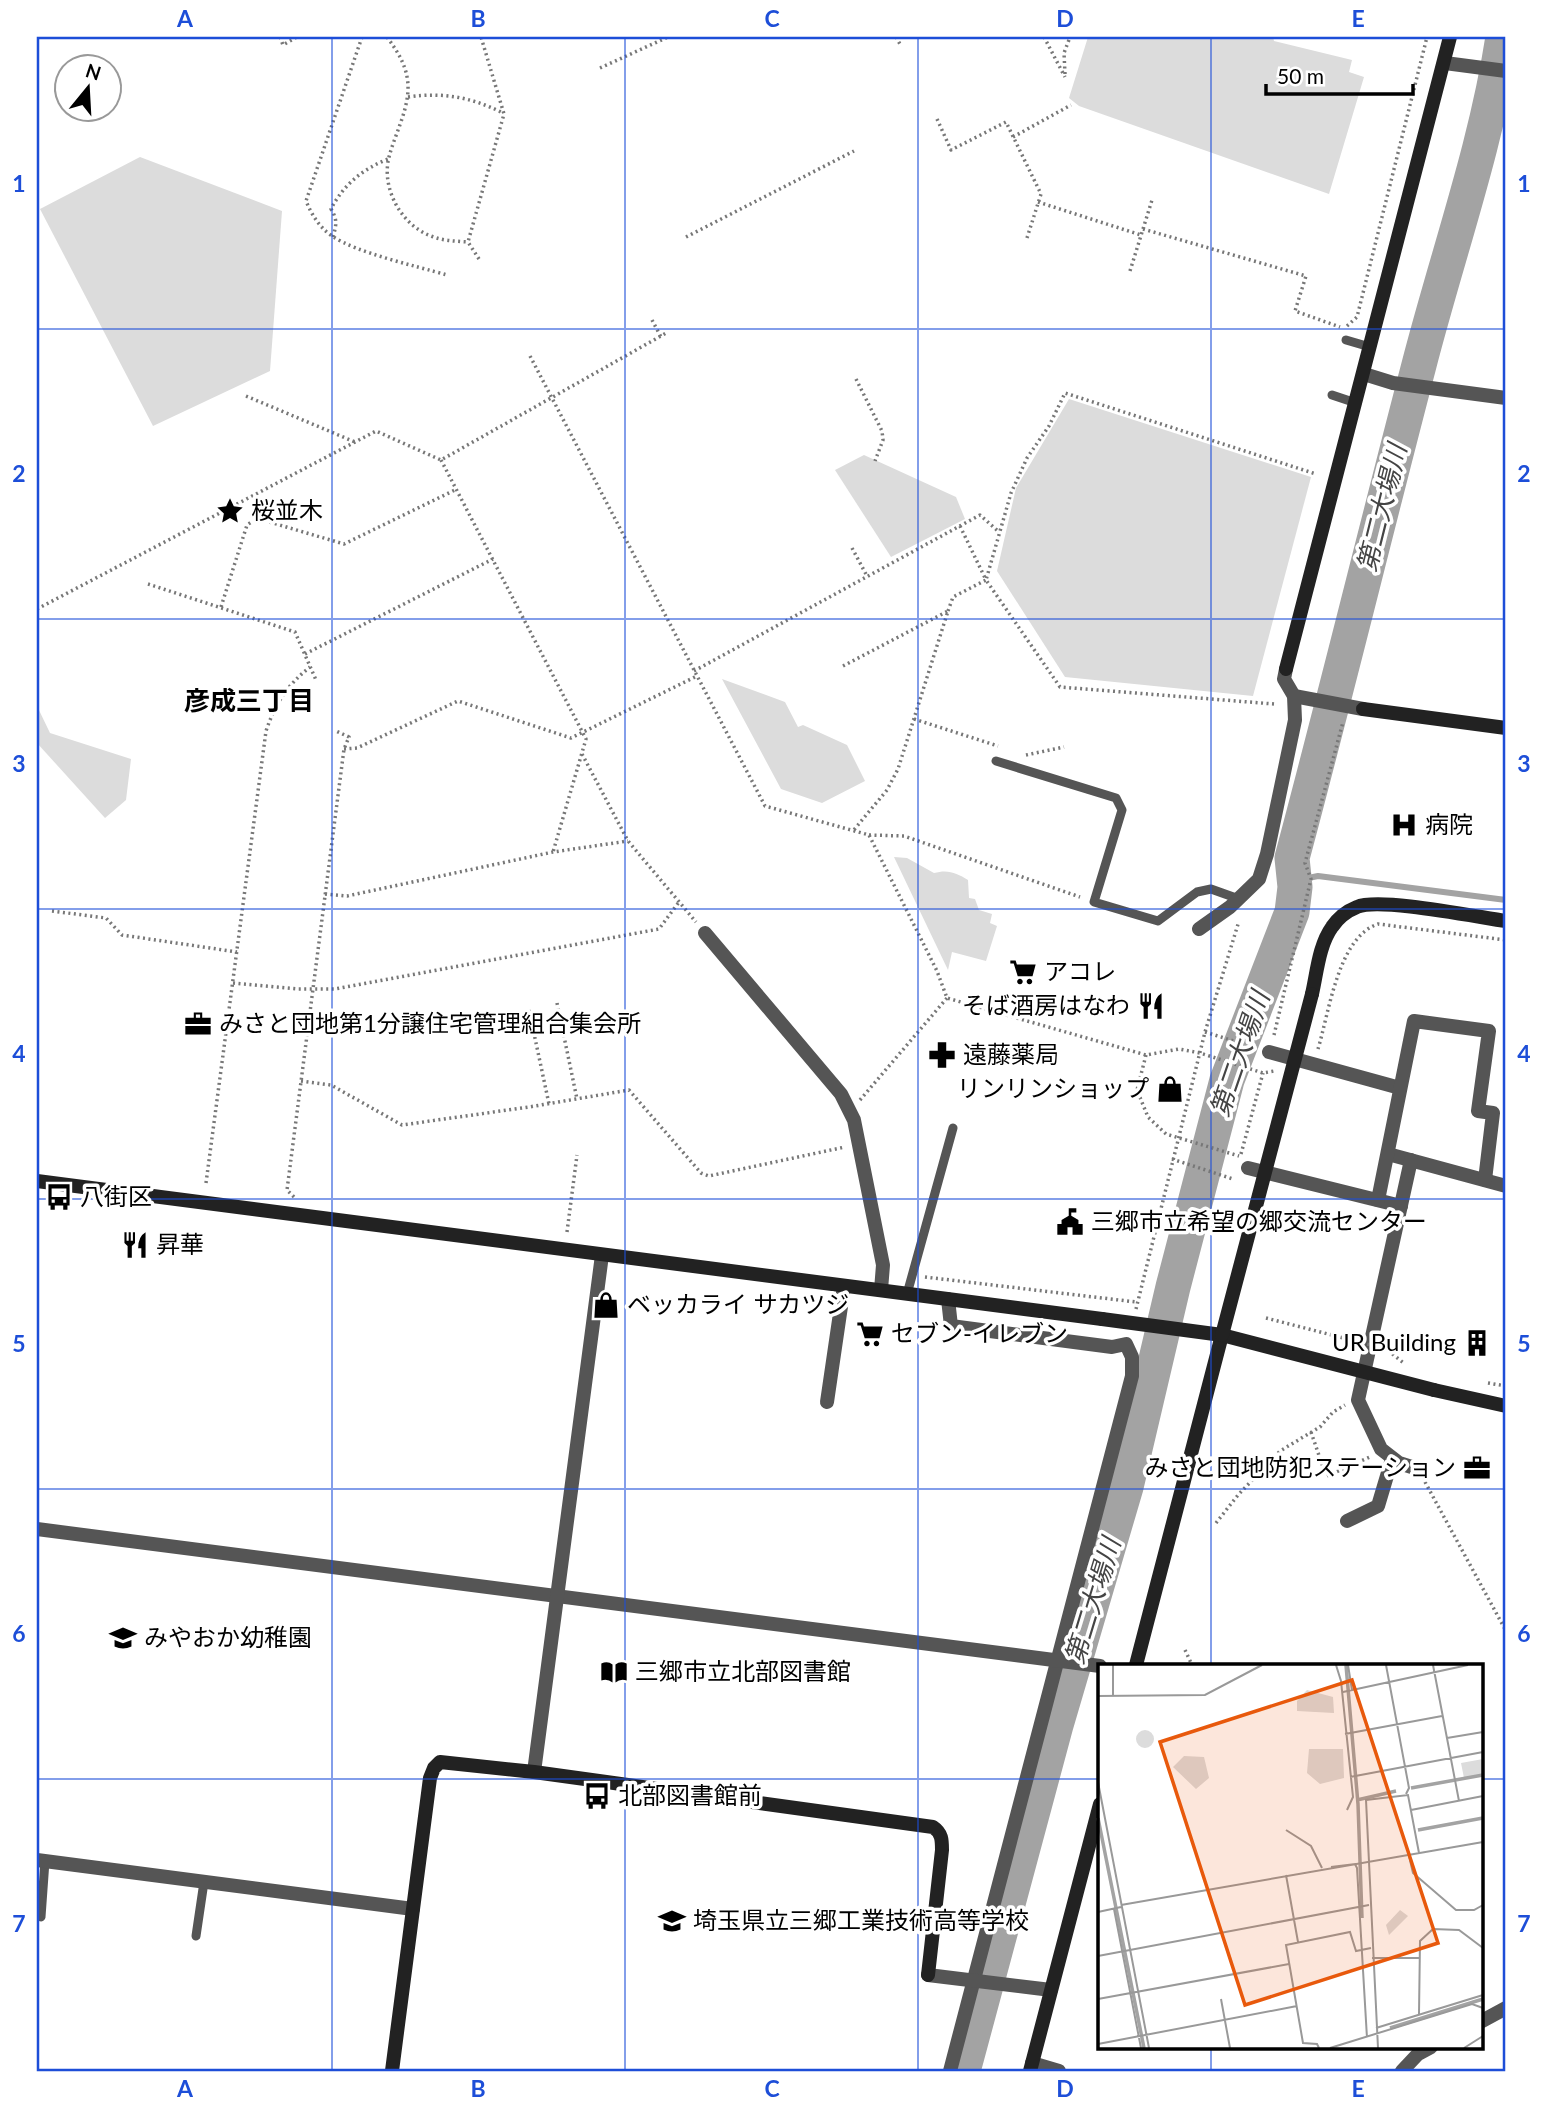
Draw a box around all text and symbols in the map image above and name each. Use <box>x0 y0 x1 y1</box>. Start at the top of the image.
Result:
text: A <box>176 4 194 32</box>
text: B <box>470 4 486 32</box>
text: C <box>764 4 780 32</box>
text: D <box>1056 4 1074 32</box>
text: E <box>1351 4 1365 32</box>
north arrow <box>52 52 122 122</box>
scale bar <box>1266 52 1414 96</box>
text: N <box>83 58 104 85</box>
text: 50 m <box>1277 63 1324 88</box>
text: 1 <box>12 169 26 197</box>
text: 1 <box>1517 169 1531 197</box>
water label: 第二大場川 <box>1350 438 1413 575</box>
text: 2 <box>12 459 26 487</box>
text: 2 <box>1517 459 1531 487</box>
place label: 桜並木 <box>251 495 323 524</box>
place icon: 桜並木 <box>215 496 245 526</box>
district label: 彦成三丁目 <box>184 684 314 716</box>
text: 3 <box>12 749 26 777</box>
text: 3 <box>1517 749 1531 777</box>
place label: 病院 <box>1425 809 1473 838</box>
hospital icon: 病院 <box>1389 810 1419 840</box>
place label: アコレ <box>1044 956 1116 985</box>
supermarket icon: アコレ <box>1008 957 1038 987</box>
water label: 第二大場川 <box>1203 984 1276 1120</box>
place label: そば酒房はなわ <box>962 990 1130 1019</box>
restaurant icon: そば酒房はなわ <box>1136 991 1166 1021</box>
place label: みさと団地第1分譲住宅管理組合集会所 <box>219 1008 641 1037</box>
office icon: みさと団地第1分譲住宅管理組合集会所 <box>183 1009 213 1039</box>
text: 4 <box>12 1039 26 1067</box>
place label: 遠藤薬局 <box>963 1039 1059 1068</box>
text: 4 <box>1517 1039 1531 1067</box>
pharmacy icon: 遠藤薬局 <box>927 1040 957 1070</box>
place label: リンリンショップ <box>957 1073 1149 1102</box>
shop icon: リンリンショップ <box>1155 1074 1185 1104</box>
place label: 八街区 <box>80 1181 152 1210</box>
bus stop icon: 八街区 <box>44 1182 74 1212</box>
place label: 三郷市立希望の郷交流センター <box>1091 1206 1427 1235</box>
public building icon: 三郷市立希望の郷交流センター <box>1055 1207 1085 1237</box>
place label: 昇華 <box>156 1229 204 1258</box>
restaurant icon: 昇華 <box>120 1230 150 1260</box>
place label: ベッカライ サカツジ <box>627 1289 849 1318</box>
shop icon: ベッカライ サカツジ <box>591 1290 621 1320</box>
place label: セブン-イレブン <box>891 1318 1068 1347</box>
supermarket icon: セブン-イレブン <box>855 1319 885 1349</box>
place label: UR Building <box>1332 1327 1456 1356</box>
building icon: UR Building <box>1462 1328 1492 1358</box>
text: 5 <box>12 1329 26 1357</box>
text: 5 <box>1517 1329 1531 1357</box>
place label: みさと団地防犯ステーション <box>1144 1452 1456 1481</box>
office icon: みさと団地防犯ステーション <box>1462 1453 1492 1483</box>
water label: 第二大場川 <box>1058 1531 1127 1668</box>
text: 6 <box>12 1619 26 1647</box>
text: 6 <box>1517 1619 1531 1647</box>
place label: みやおか幼稚園 <box>144 1622 312 1651</box>
school or university icon: みやおか幼稚園 <box>108 1623 138 1653</box>
place label: 三郷市立北部図書館 <box>635 1656 851 1685</box>
library icon: 三郷市立北部図書館 <box>599 1657 629 1687</box>
inset map <box>1098 1664 1484 2048</box>
place label: 北部図書館前 <box>618 1780 762 1809</box>
bus stop icon: 北部図書館前 <box>582 1781 612 1811</box>
place label: 埼玉県立三郷工業技術高等学校 <box>693 1905 1029 1934</box>
school or university icon: 埼玉県立三郷工業技術高等学校 <box>657 1906 687 1936</box>
text: 7 <box>12 1909 26 1937</box>
text: 7 <box>1517 1909 1531 1937</box>
text: A <box>176 2074 194 2102</box>
text: B <box>470 2074 486 2102</box>
text: C <box>764 2074 780 2102</box>
text: D <box>1056 2074 1074 2102</box>
text: E <box>1351 2074 1365 2102</box>

